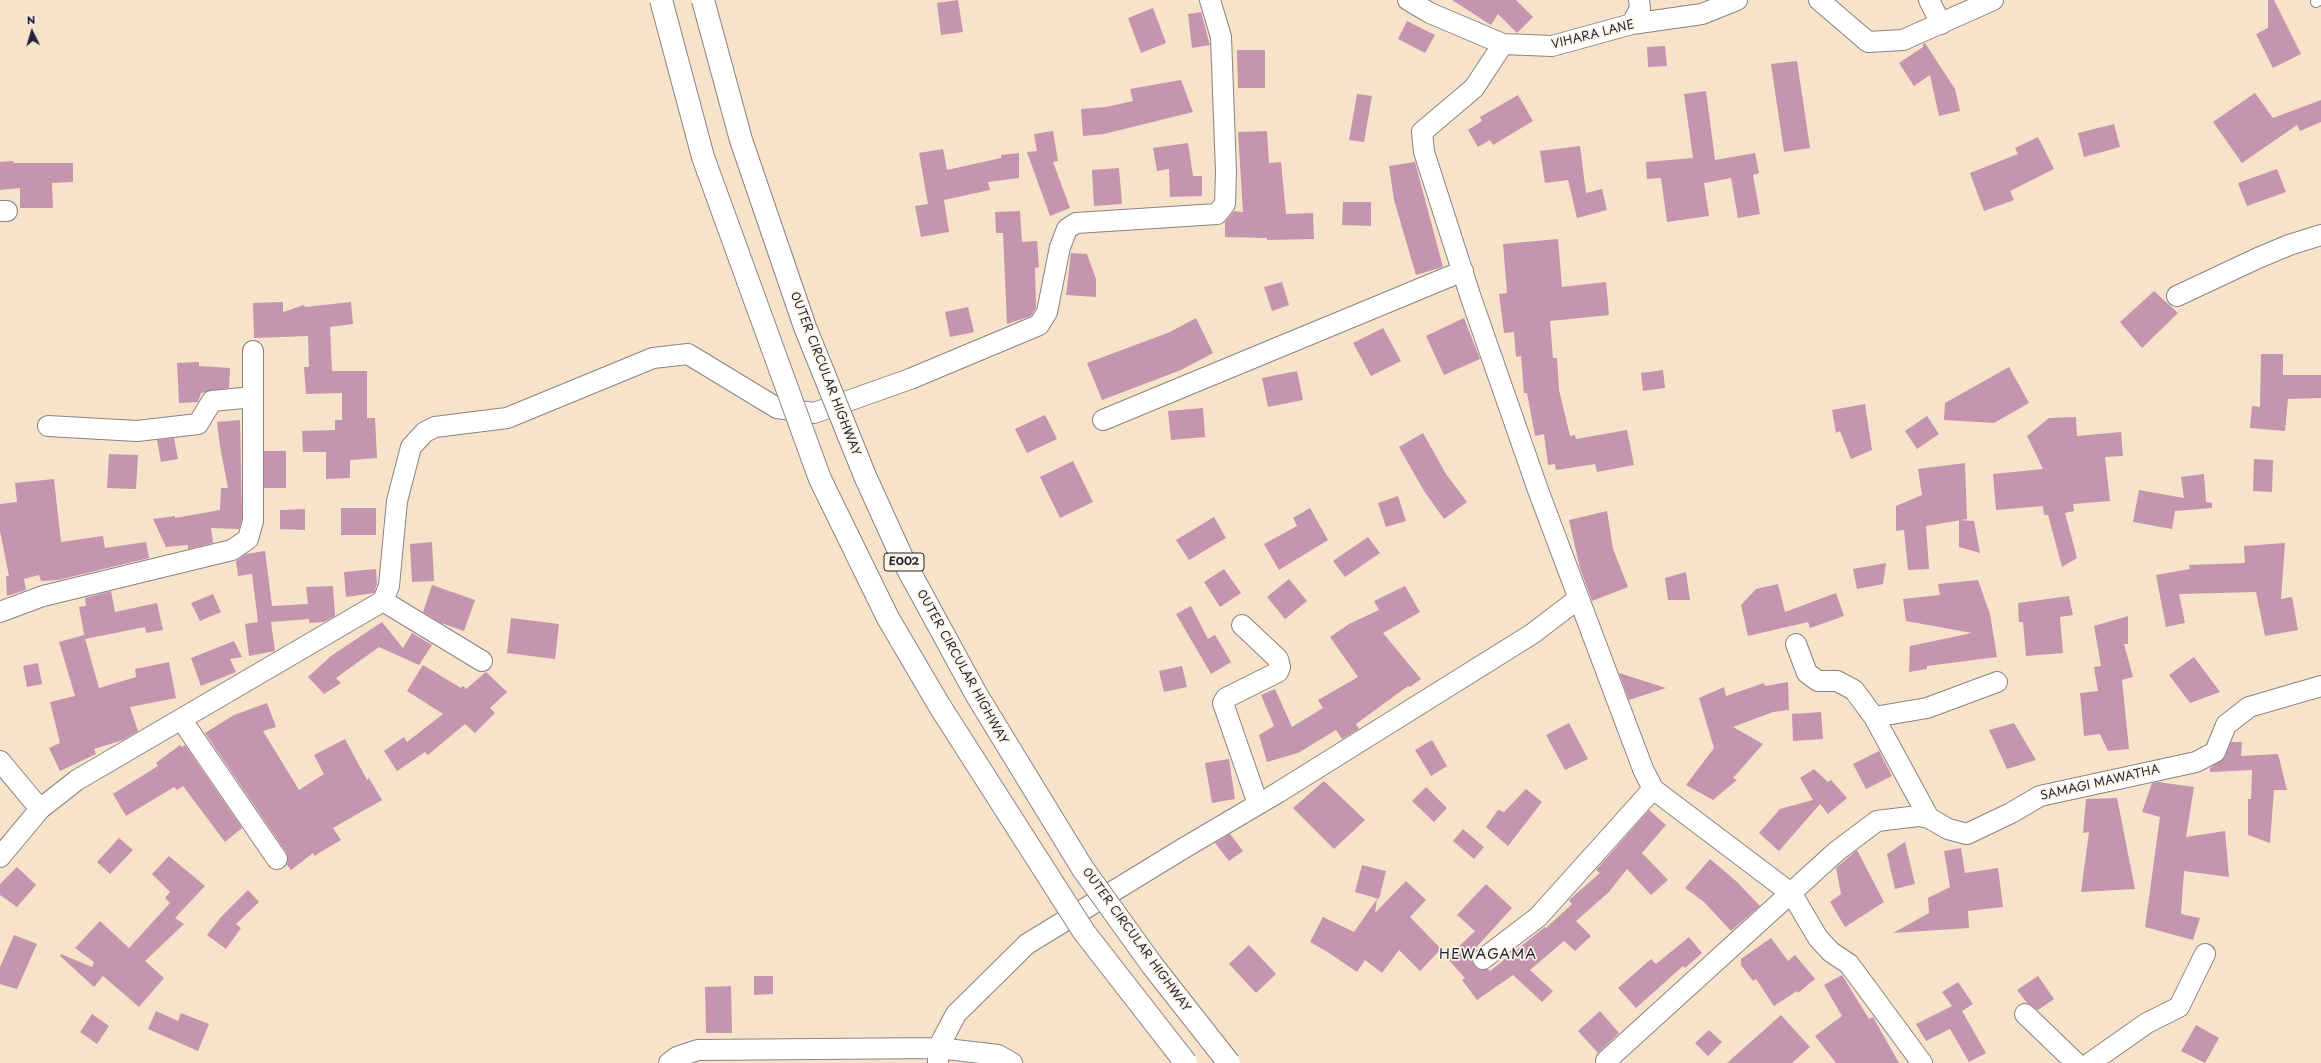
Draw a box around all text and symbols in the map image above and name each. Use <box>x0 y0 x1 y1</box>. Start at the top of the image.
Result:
text: N <box>26 11 36 28</box>
north arrow <box>12 12 52 52</box>
street label: VIHARA LANE <box>1550 18 1636 52</box>
street label: OUTER CIRCULAR HIGHWAY <box>787 290 863 458</box>
road number: E002 <box>884 553 924 571</box>
street label: OUTER CIRCULAR HIGHWAY <box>913 587 1011 747</box>
street label: SAMAGI MAWATHA <box>2039 762 2161 804</box>
street label: OUTER CIRCULAR HIGHWAY <box>1079 865 1193 1015</box>
district label: HEWAGAMA <box>1439 947 1537 963</box>

